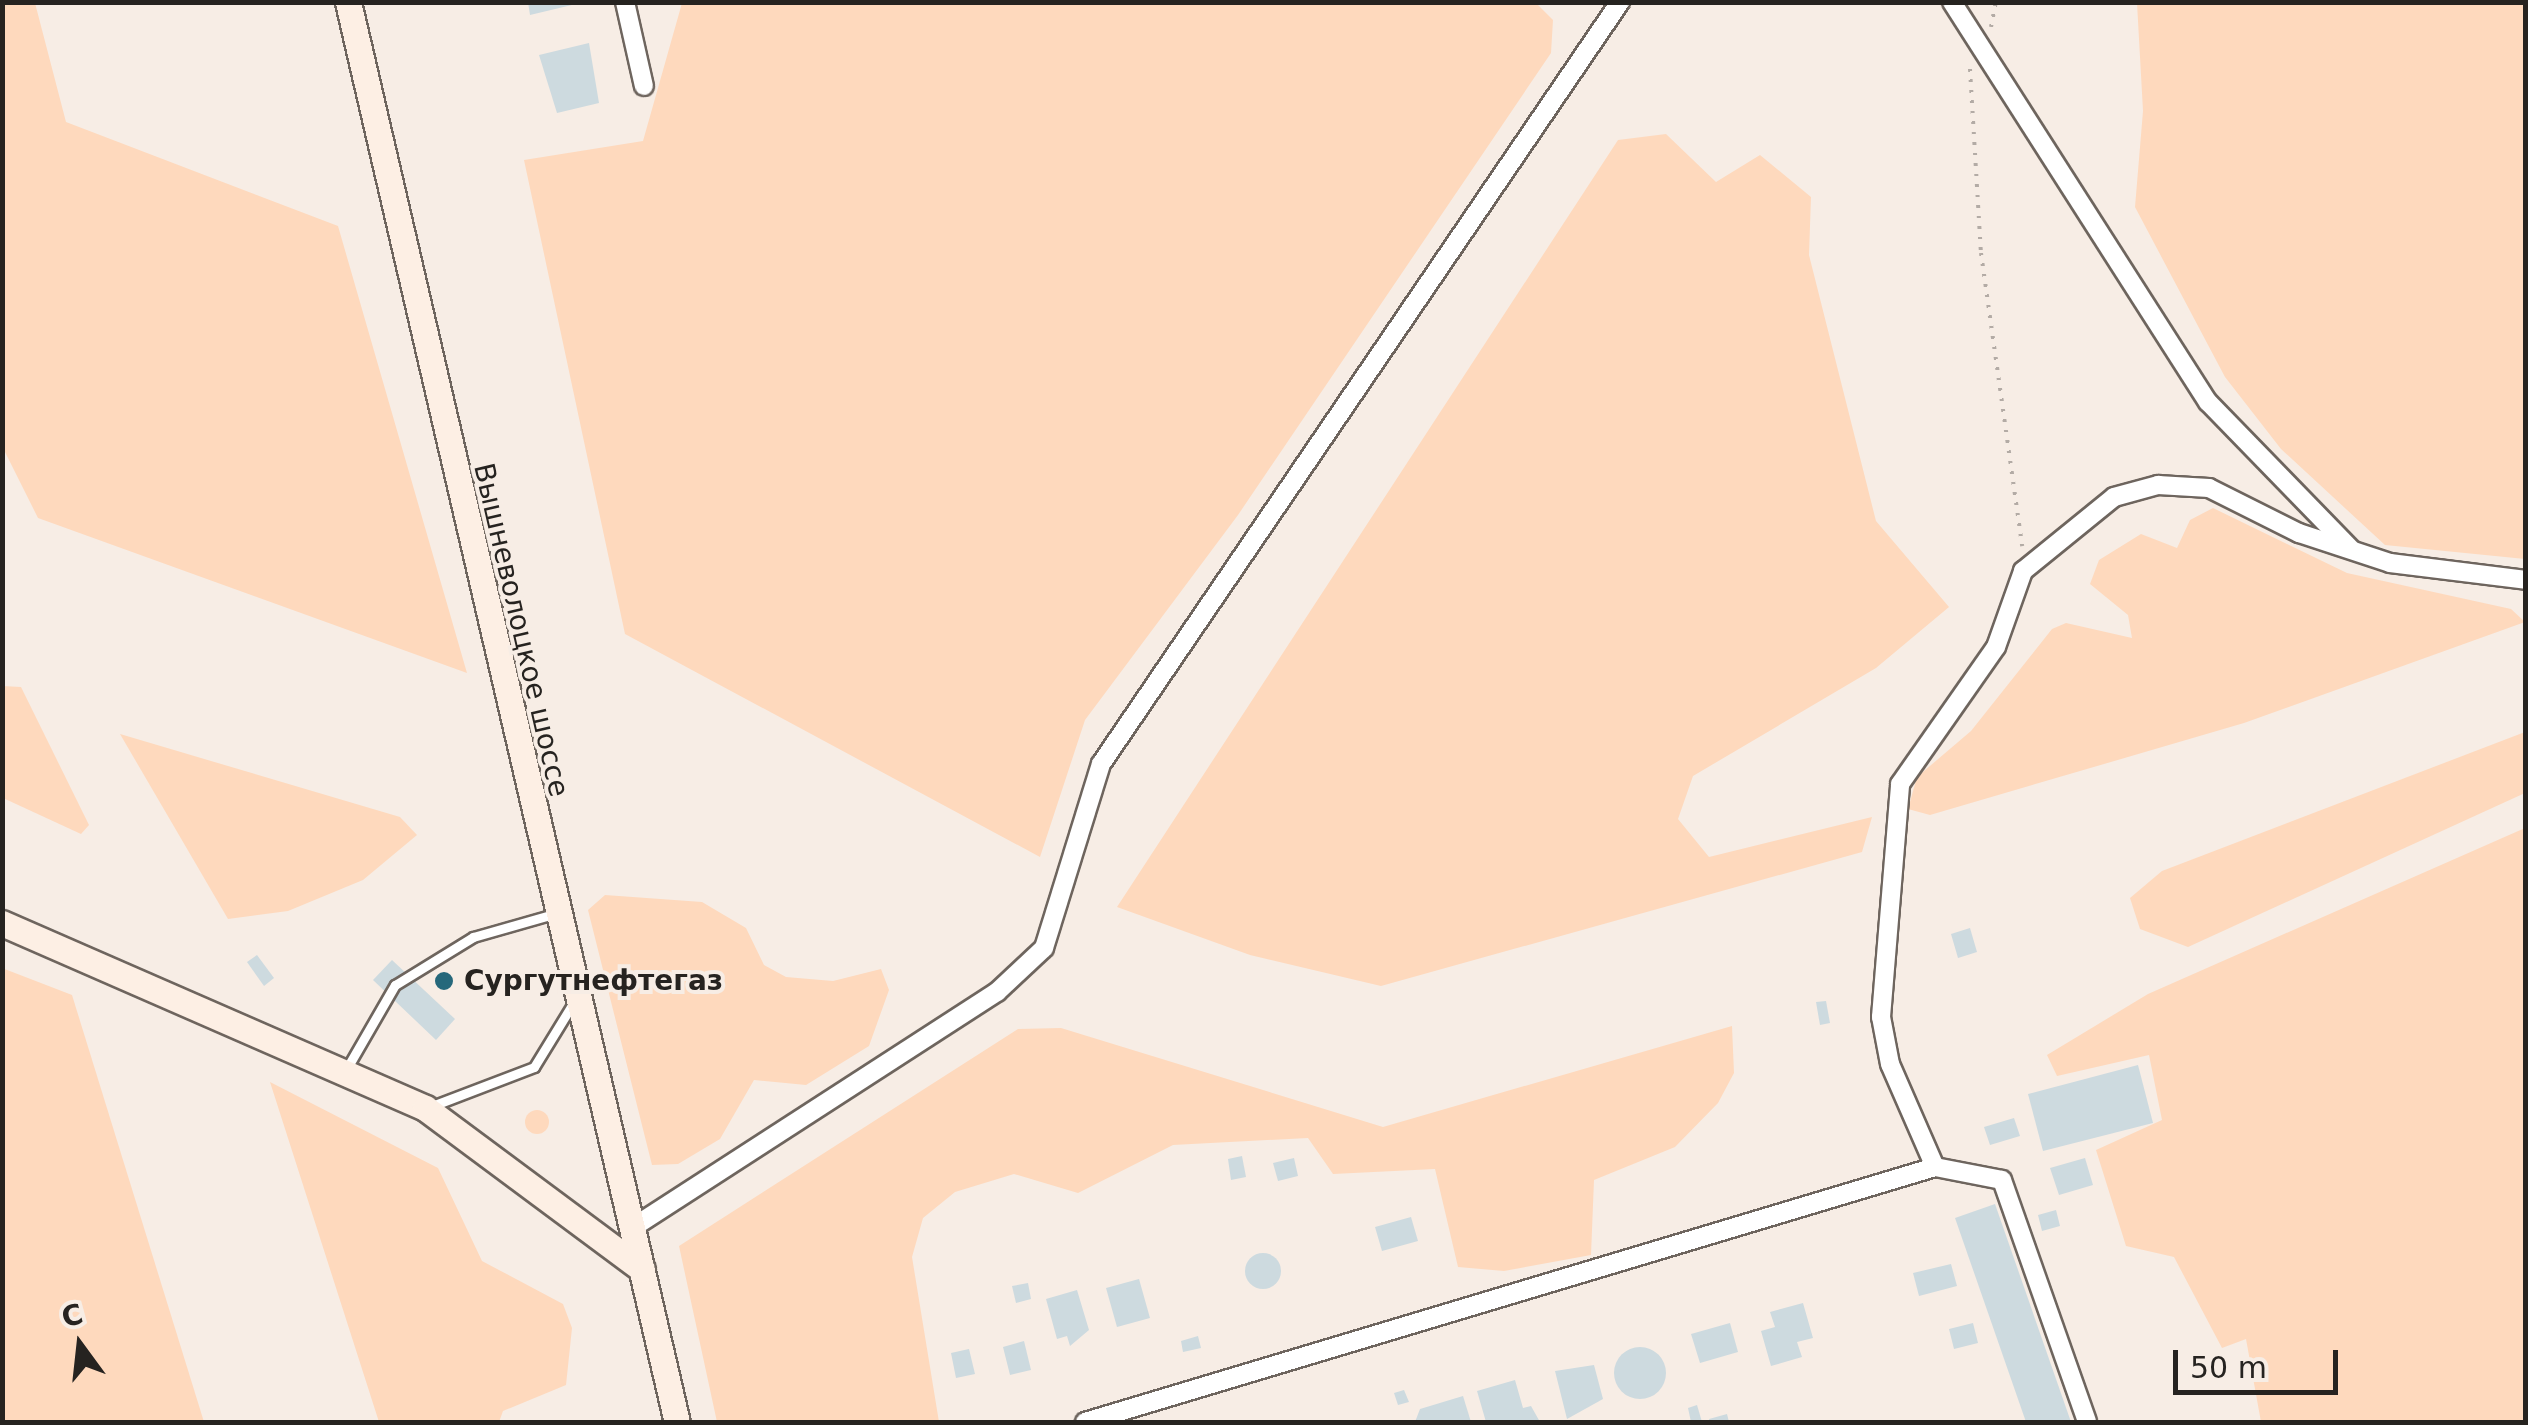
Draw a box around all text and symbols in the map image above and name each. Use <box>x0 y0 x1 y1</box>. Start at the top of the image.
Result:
street label: Вышневолоцкое шоссе <box>466 460 576 800</box>
place label: Сургутнефтегаз <box>464 964 723 998</box>
marker: Сургутнефтегаз <box>433 970 455 992</box>
north arrow <box>30 1295 130 1395</box>
text: С <box>58 1297 86 1334</box>
scale bar <box>2178 1330 2343 1392</box>
text: 50 m <box>2190 1350 2267 1385</box>

